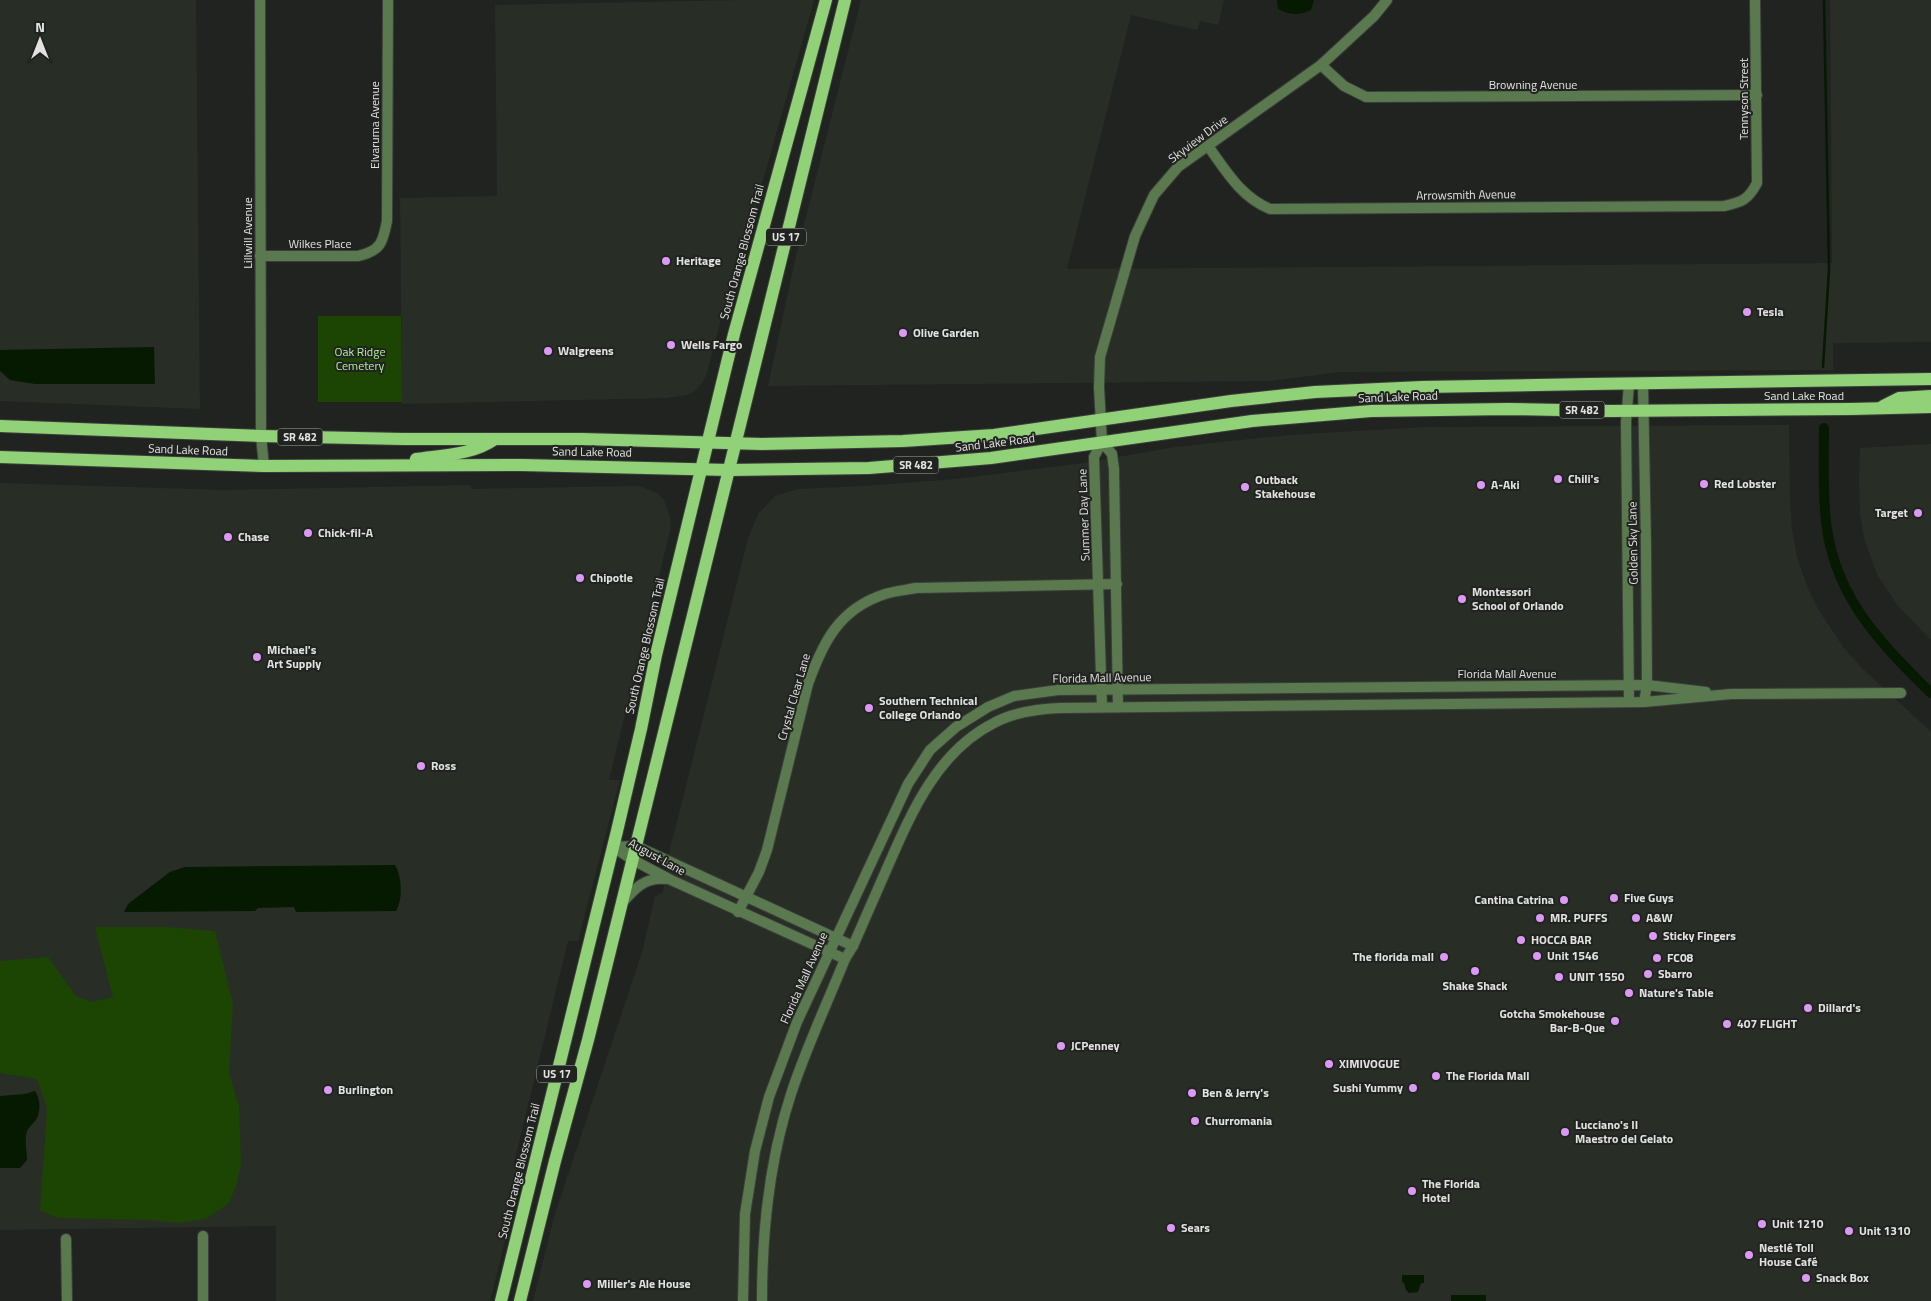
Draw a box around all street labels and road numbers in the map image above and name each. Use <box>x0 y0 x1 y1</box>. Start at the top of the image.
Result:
street label: Tennyson Street <box>1734 57 1753 140</box>
street label: Browning Avenue <box>1489 75 1577 94</box>
street label: Elvaruma Avenue <box>365 81 384 169</box>
street label: Skyview Drive <box>1164 110 1232 167</box>
street label: South Orange Blossom Trail <box>714 182 769 322</box>
street label: Arrowsmith Avenue <box>1416 184 1516 205</box>
street label: Lillwill Avenue <box>238 197 257 269</box>
road number: US 17 <box>766 228 806 246</box>
street label: Wilkes Place <box>288 234 352 253</box>
street label: Sand Lake Road <box>1358 386 1438 407</box>
street label: Sand Lake Road <box>1764 386 1844 405</box>
road number: SR 482 <box>1560 402 1604 418</box>
road number: SR 482 <box>278 428 322 446</box>
street label: Sand Lake Road <box>954 428 1036 457</box>
street label: Sand Lake Road <box>148 439 228 460</box>
street label: Sand Lake Road <box>552 441 632 462</box>
road number: SR 482 <box>894 456 938 474</box>
street label: Summer Day Lane <box>1072 469 1095 561</box>
street label: Golden Sky Lane <box>1622 501 1643 585</box>
street label: South Orange Blossom Trail <box>620 576 669 716</box>
street label: Crystal Clear Lane <box>772 651 815 743</box>
street label: Florida Mall Avenue <box>1457 664 1557 683</box>
street label: Florida Mall Avenue <box>1052 667 1152 688</box>
street label: August Lane <box>625 833 689 880</box>
street label: Florida Mall Avenue <box>775 929 832 1027</box>
road number: US 17 <box>537 1066 577 1082</box>
street label: South Orange Blossom Trail <box>492 1101 545 1241</box>

